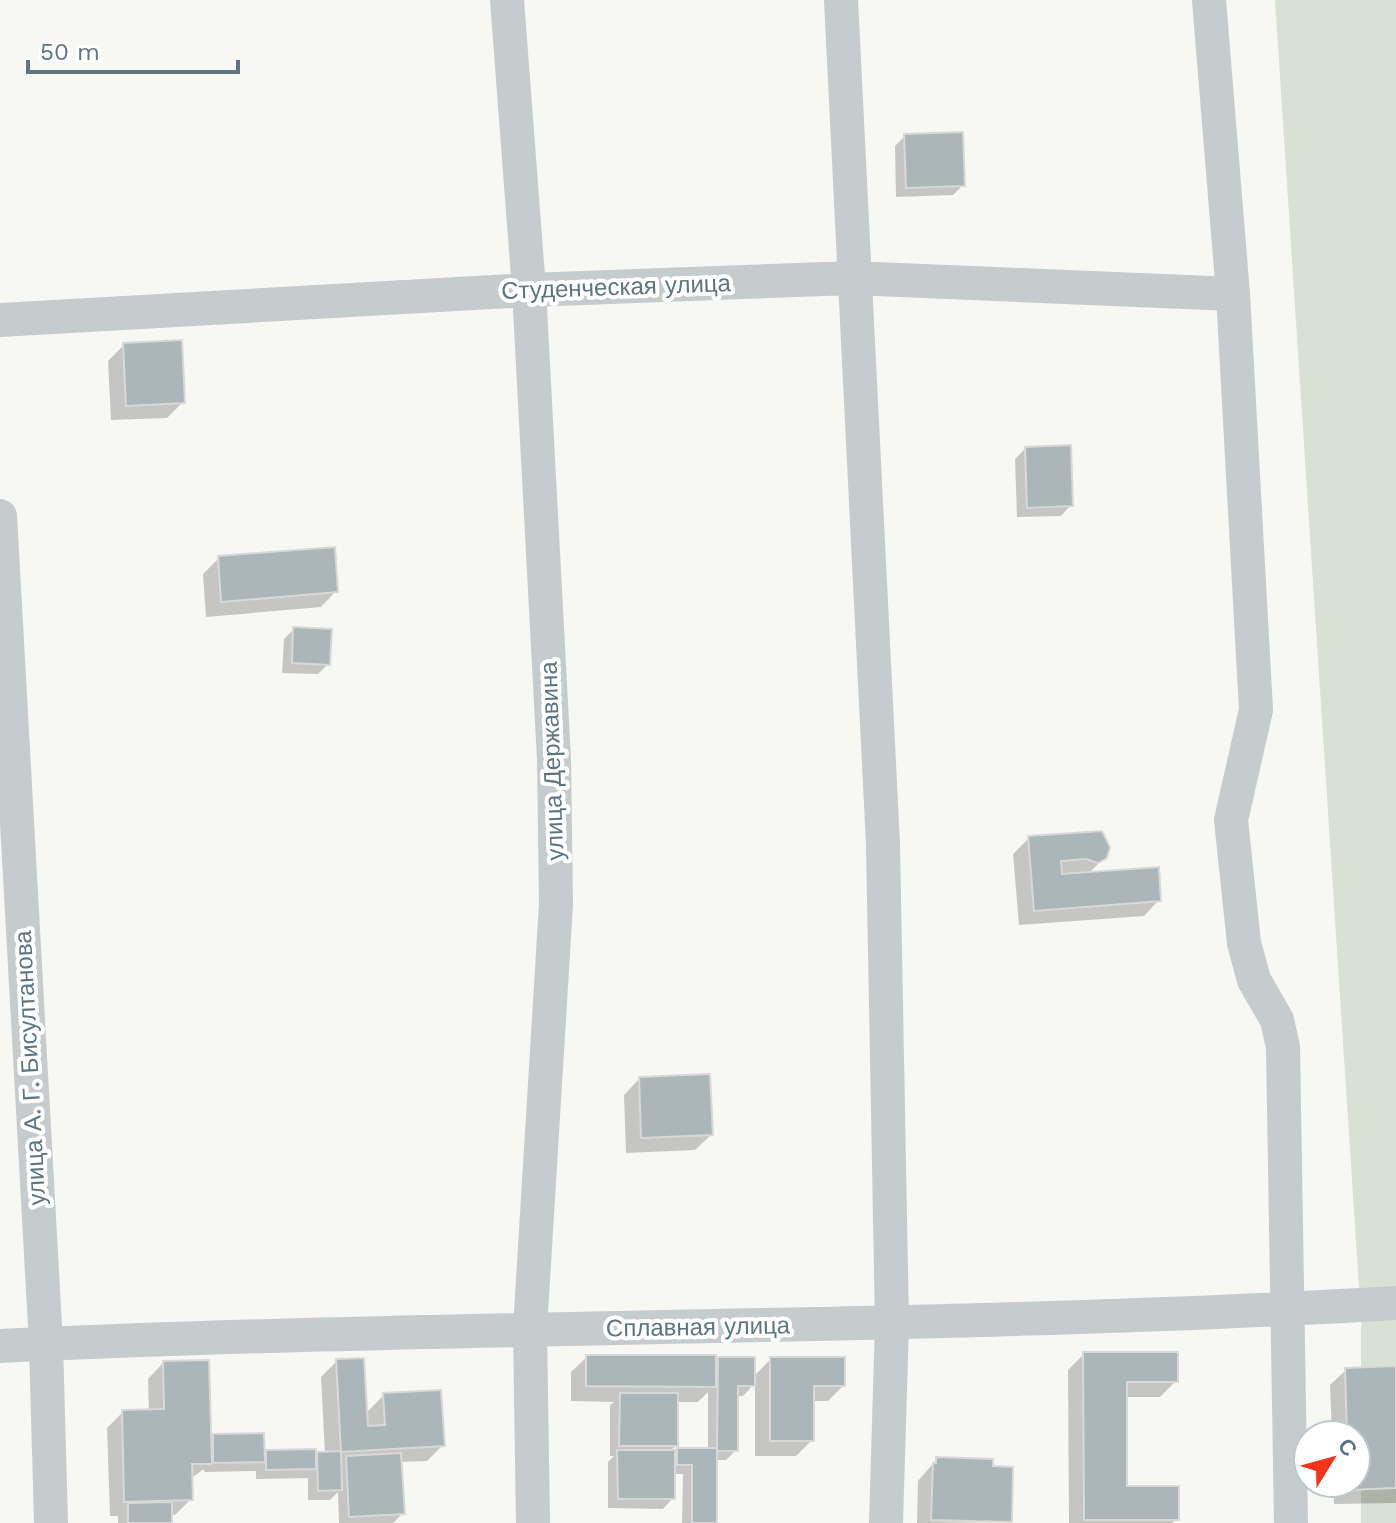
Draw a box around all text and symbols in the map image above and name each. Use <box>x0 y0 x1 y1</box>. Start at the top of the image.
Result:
scale bar <box>28 24 238 74</box>
text: 50 m <box>40 38 100 66</box>
street label: Студенческая улица <box>501 269 732 305</box>
street label: улица Державина <box>535 660 569 861</box>
street label: улица А. Г. Бисултанова <box>9 929 51 1206</box>
street label: Сплавная улица <box>606 1311 791 1343</box>
north arrow <box>1292 1419 1372 1499</box>
text: С <box>1333 1433 1362 1461</box>

